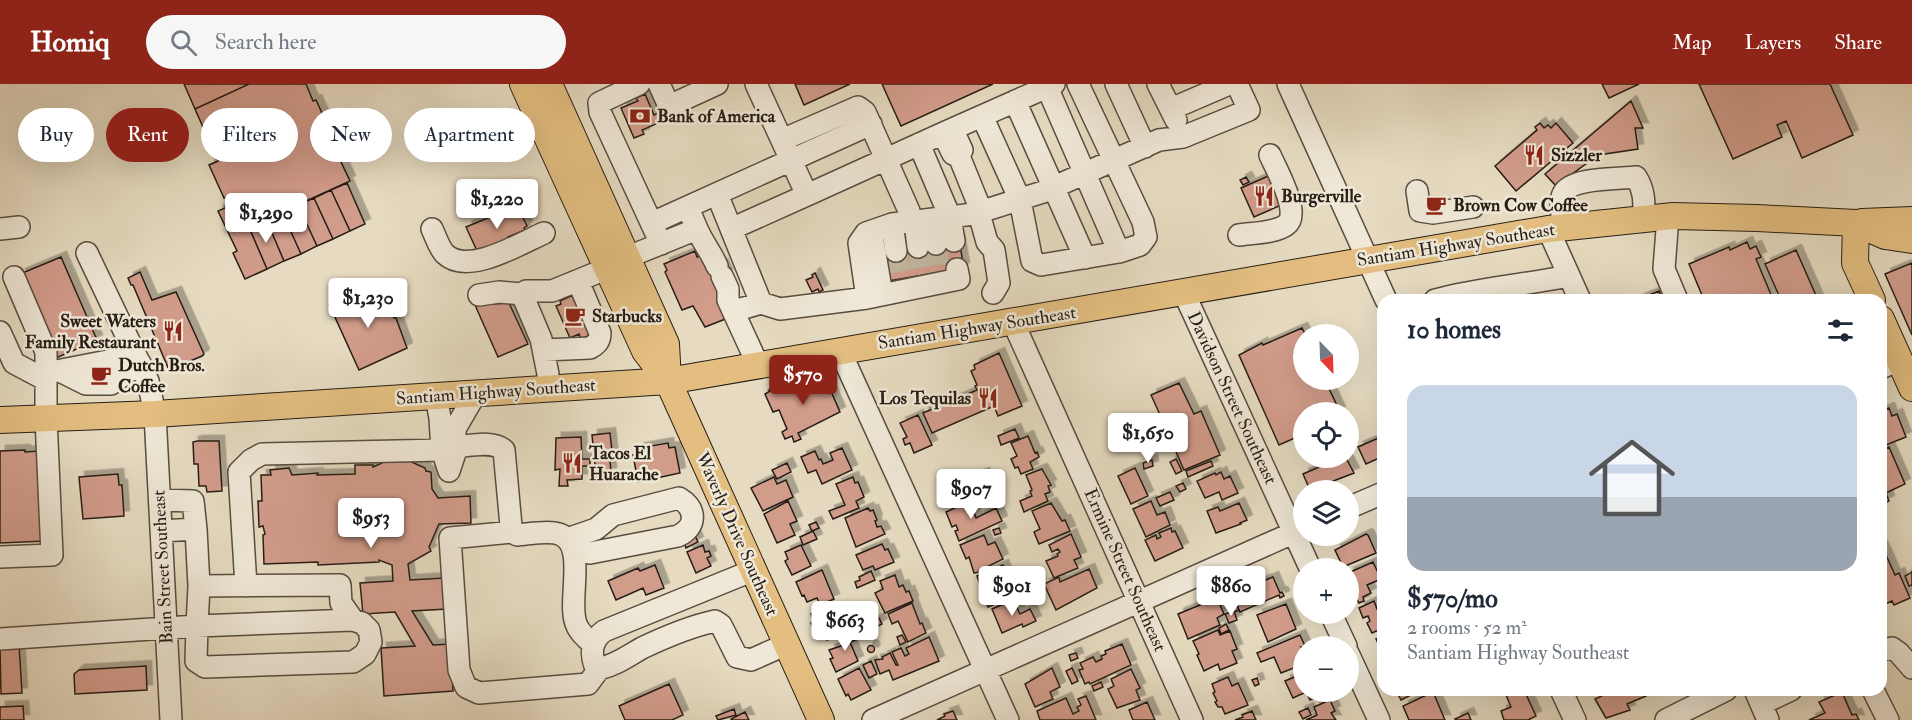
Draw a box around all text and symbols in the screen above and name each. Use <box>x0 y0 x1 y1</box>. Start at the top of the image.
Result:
search box <box>146 15 566 69</box>
text: Homiq <box>30 25 110 60</box>
icon: search <box>167 26 200 59</box>
text: Search here <box>215 28 316 56</box>
text: Map <box>1672 29 1712 56</box>
text: Layers <box>1745 29 1801 56</box>
text: Share <box>1834 29 1882 56</box>
bank icon: Bank of America <box>628 104 652 128</box>
place label: Bank of America <box>657 105 776 128</box>
chip: Buy <box>18 108 94 162</box>
chip: Rent <box>106 108 189 162</box>
chip: Filters <box>201 108 298 162</box>
chip: New <box>310 108 392 162</box>
chip: Apartment <box>404 108 535 162</box>
restaurant icon: Sizzler <box>1522 143 1546 167</box>
place label: Sizzler <box>1551 144 1602 167</box>
pin: $1,220 <box>448 179 546 230</box>
restaurant icon: Burgerville <box>1252 184 1276 208</box>
place label: Burgerville <box>1281 185 1362 208</box>
text: $1,220 <box>470 186 524 211</box>
pin: $1,290 <box>217 193 315 244</box>
cafe icon: Brown Cow Coffee <box>1424 193 1448 217</box>
place label: Brown Cow Coffee <box>1453 194 1588 217</box>
text: $1,290 <box>239 200 293 225</box>
street label: Santiam Highway Southeast <box>1355 218 1557 272</box>
pin: $1,230 <box>319 278 417 329</box>
text: $1,230 <box>342 285 394 310</box>
street label: Santiam Highway Southeast <box>876 301 1078 355</box>
cafe icon: Starbucks <box>563 304 587 328</box>
place label: Starbucks <box>592 305 662 328</box>
street label: Davidson Street Southeast <box>1182 308 1282 488</box>
place label: Sweet Waters Family Restaurant <box>25 310 156 354</box>
text: 10 homes <box>1407 314 1501 346</box>
icon: filters <box>1824 314 1857 347</box>
restaurant icon: Sweet Waters Family Restaurant <box>161 319 185 343</box>
north arrow <box>1293 324 1359 390</box>
map controls <box>1293 324 1359 702</box>
place label: Dutch Bros. Coffee <box>118 354 205 398</box>
pin: $570 <box>767 355 839 406</box>
text: $570 <box>783 362 823 387</box>
cafe icon: Dutch Bros. Coffee <box>89 363 113 387</box>
street label: Santiam Highway Southeast <box>395 374 597 410</box>
restaurant icon: Los Tequilas <box>976 386 1000 410</box>
place label: Los Tequilas <box>879 387 971 410</box>
button: locate <box>1293 402 1359 468</box>
pin: $1,650 <box>1099 413 1197 464</box>
text: $1,650 <box>1122 420 1174 445</box>
icon: home <box>1578 424 1686 532</box>
place label: Tacos El Huarache <box>588 442 659 486</box>
street label: Waverly Drive Southeast <box>690 448 784 620</box>
restaurant icon: Tacos El Huarache <box>560 451 584 475</box>
pin: $907 <box>935 469 1007 520</box>
text: $907 <box>950 476 992 501</box>
button: layers <box>1293 480 1359 546</box>
street label: Ermine Street Southeast <box>1079 485 1171 655</box>
street label: Bain Street Southeast <box>147 489 179 645</box>
pin: $953 <box>335 498 407 549</box>
text: $953 <box>352 505 390 530</box>
button: + <box>1293 558 1359 624</box>
pin: $901 <box>976 566 1048 617</box>
pin: $860 <box>1195 566 1267 617</box>
text: $901 <box>993 573 1031 598</box>
text: $860 <box>1210 573 1252 598</box>
text: $570/mo <box>1407 583 1498 615</box>
pin: $663 <box>809 601 881 652</box>
text: $663 <box>825 608 865 633</box>
text: 2 rooms · 52 m² <box>1407 615 1527 640</box>
button: − <box>1293 636 1359 702</box>
text: Santiam Highway Southeast <box>1407 640 1629 665</box>

